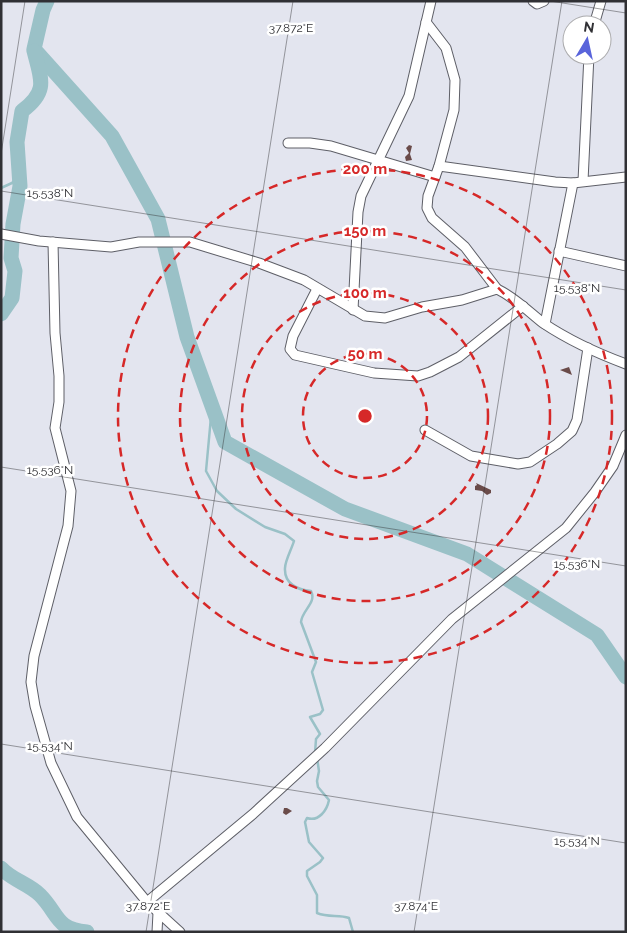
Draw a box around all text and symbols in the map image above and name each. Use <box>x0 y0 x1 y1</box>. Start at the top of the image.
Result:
north arrow <box>562 15 612 65</box>
text: N <box>583 18 596 36</box>
text: 37.872°E <box>269 21 313 35</box>
text: 200 m <box>343 160 387 178</box>
text: 15.538°N <box>27 186 73 200</box>
text: 150 m <box>344 222 386 240</box>
text: 15.538°N <box>554 281 600 295</box>
text: 100 m <box>343 284 387 302</box>
text: 50 m <box>347 345 383 363</box>
centre of rings <box>356 407 374 425</box>
text: 15.536°N <box>27 463 73 477</box>
text: 15.536°N <box>554 557 600 571</box>
text: 15.534°N <box>27 739 73 753</box>
text: 15.534°N <box>554 834 600 848</box>
text: 37.872°E <box>126 899 170 913</box>
text: 37.874°E <box>394 899 438 913</box>

